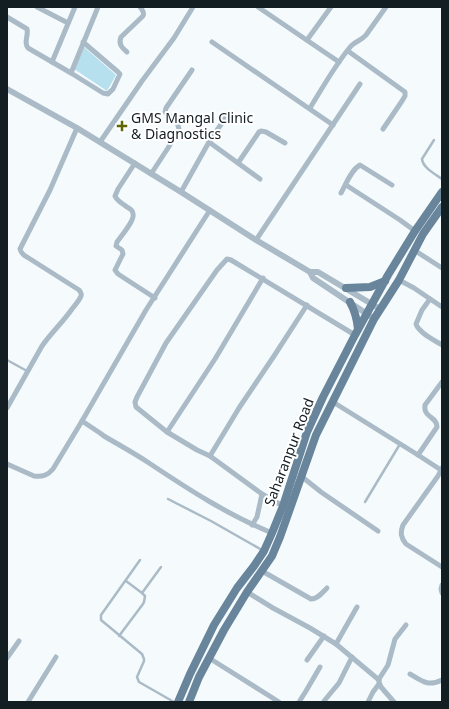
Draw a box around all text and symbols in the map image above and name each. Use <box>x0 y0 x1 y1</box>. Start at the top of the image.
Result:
place label: GMS Mangal Clinic & Diagnostics <box>131 108 253 143</box>
marker: GMS Mangal Clinic & Diagnostics <box>116 120 128 132</box>
street label: Saharanpur Road <box>259 395 318 509</box>

